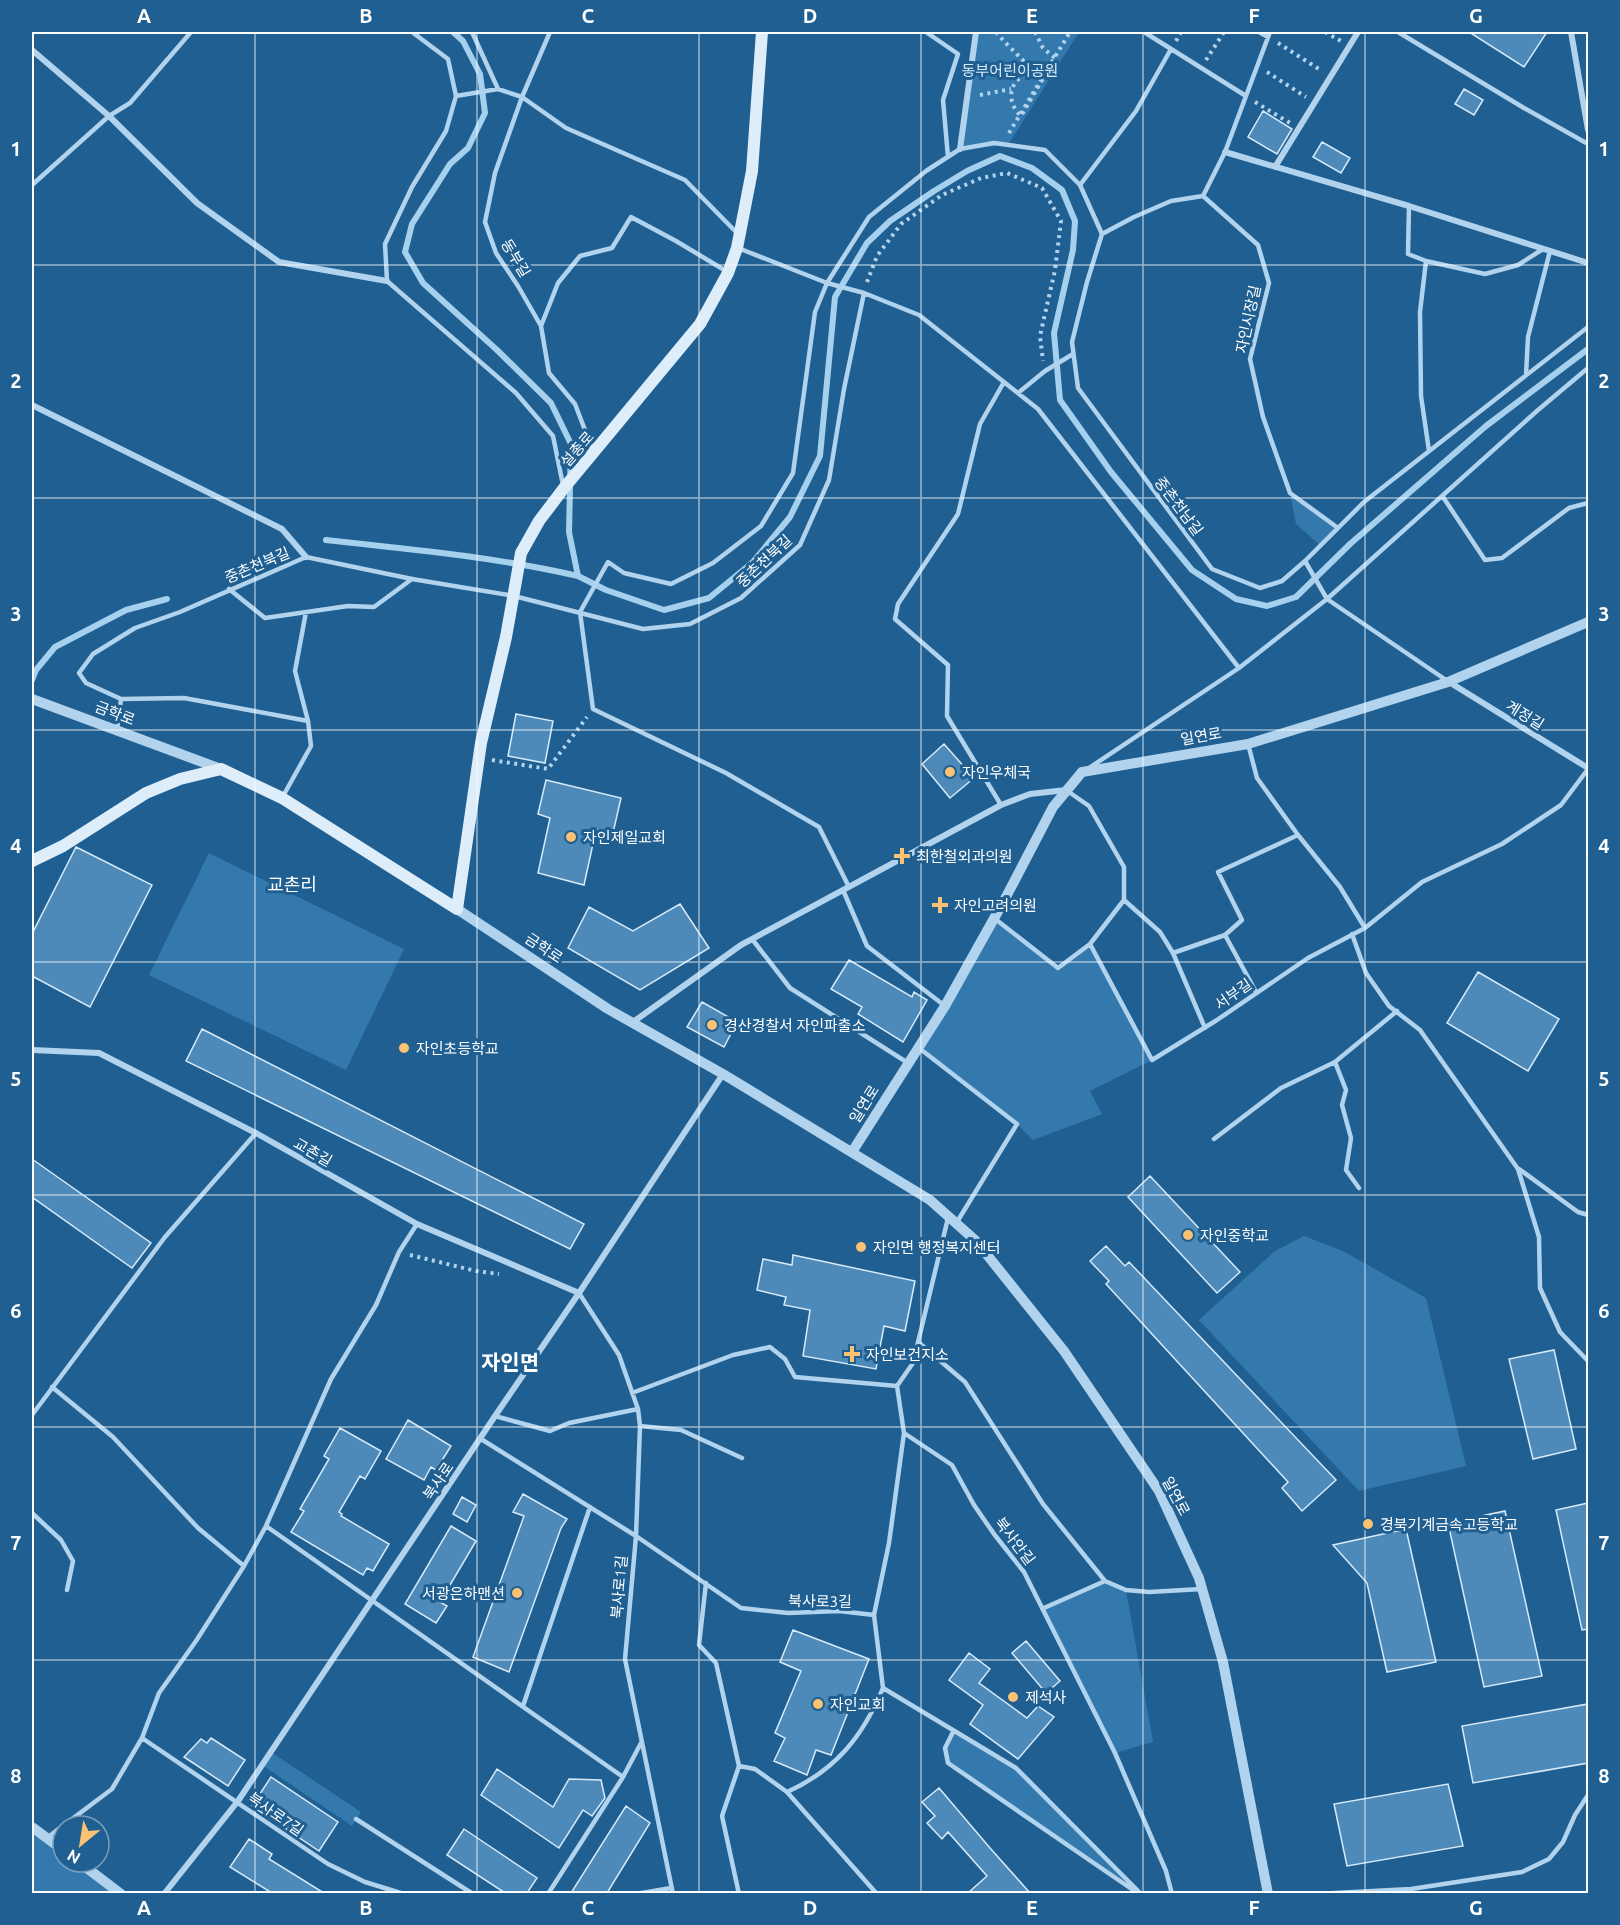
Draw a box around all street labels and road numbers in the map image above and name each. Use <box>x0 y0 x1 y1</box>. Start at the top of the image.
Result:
street label: 동부길 <box>498 236 534 280</box>
street label: 자인시장길 <box>1233 283 1263 355</box>
street label: 설총로 <box>557 428 597 470</box>
street label: 중촌천남길 <box>1151 473 1207 539</box>
street label: 중촌천북길 <box>733 531 795 591</box>
street label: 중촌천북길 <box>222 544 292 586</box>
street label: 계정길 <box>1503 697 1547 733</box>
street label: 금학로 <box>93 698 137 728</box>
street label: 일연로 <box>1179 724 1223 748</box>
street label: 금학로 <box>522 930 566 966</box>
street label: 서부길 <box>1211 975 1255 1013</box>
street label: 일연로 <box>846 1082 882 1126</box>
street label: 교촌길 <box>291 1134 335 1170</box>
street label: 북사로 <box>419 1459 457 1503</box>
street label: 일연로 <box>1159 1474 1193 1518</box>
street label: 북사안길 <box>992 1514 1038 1568</box>
street label: 북사로1길 <box>608 1555 630 1619</box>
street label: 북사로3길 <box>788 1592 852 1610</box>
street label: 북사로7길 <box>245 1789 307 1839</box>

